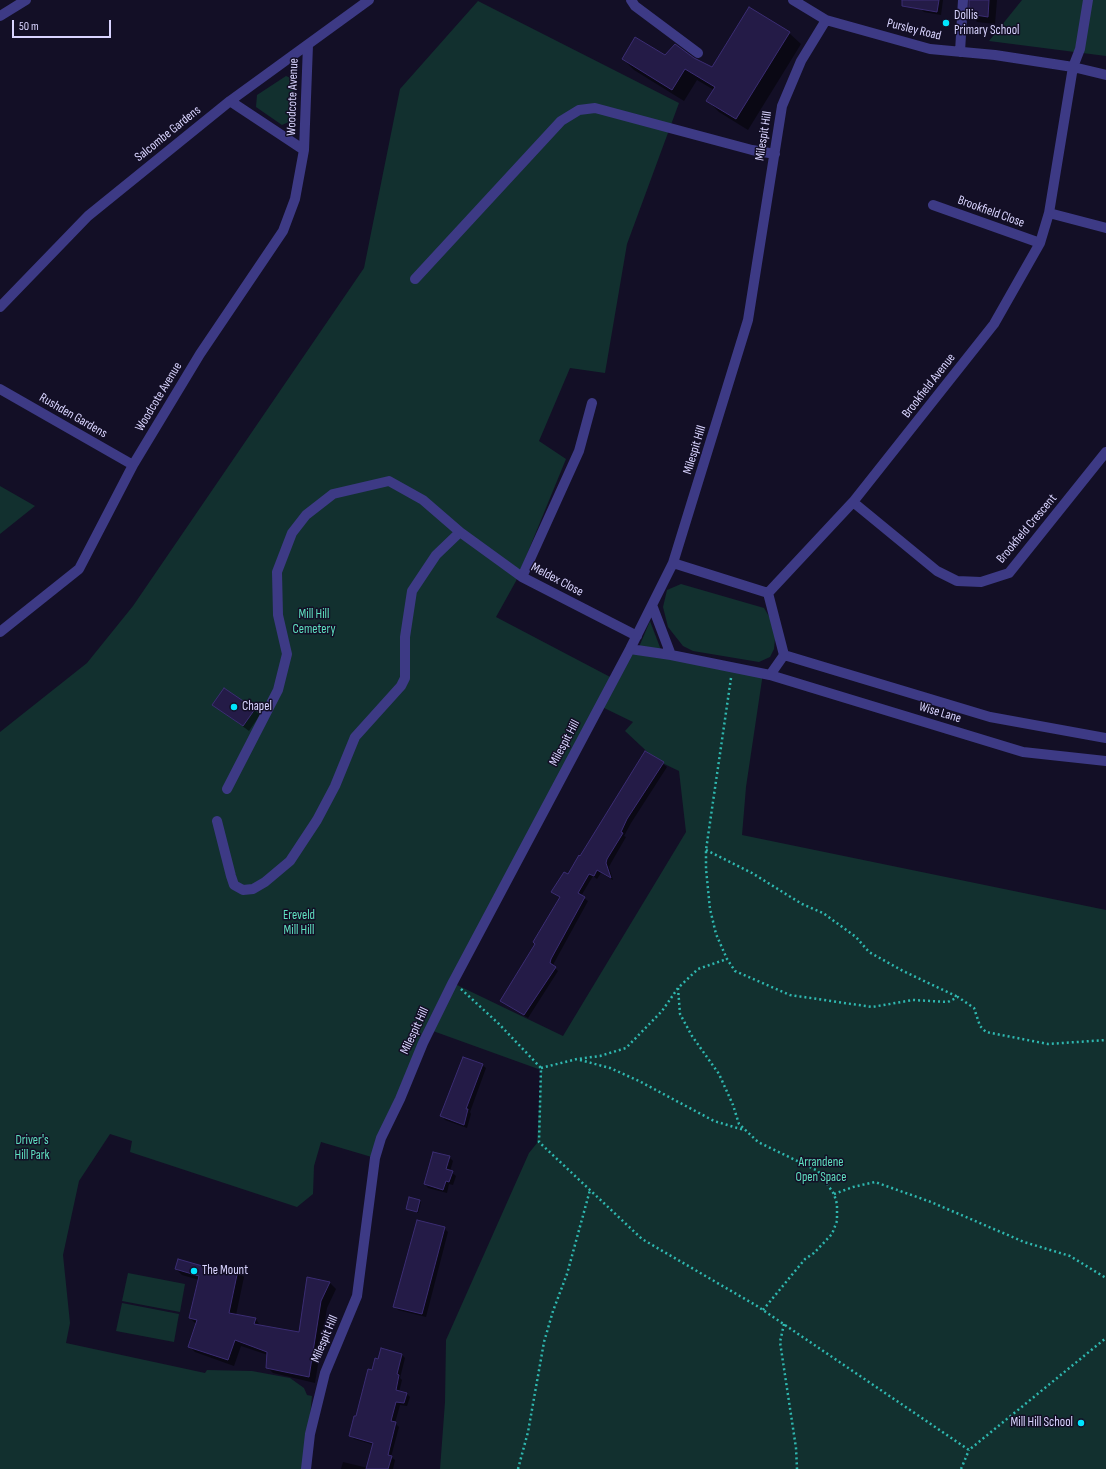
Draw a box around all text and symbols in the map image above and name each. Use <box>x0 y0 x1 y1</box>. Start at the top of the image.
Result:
place label: Dollis Primary School <box>954 8 1019 39</box>
scale bar <box>14 12 113 38</box>
street label: Pursley Road <box>885 16 943 44</box>
marker: Dollis Primary School <box>941 18 951 28</box>
text: 50 m <box>19 19 39 34</box>
street label: Woodcote Avenue <box>284 58 302 136</box>
street label: Salcombe Gardens <box>132 103 204 165</box>
street label: Milespit Hill <box>752 110 776 162</box>
street label: Brookfield Close <box>955 193 1027 231</box>
street label: Brookfield Avenue <box>899 351 959 421</box>
street label: Woodcote Avenue <box>132 360 186 434</box>
street label: Rushden Gardens <box>36 390 110 442</box>
street label: Milespit Hill <box>680 424 710 476</box>
street label: Brookfield Crescent <box>994 491 1060 567</box>
street label: Meldex Close <box>528 560 586 600</box>
park label: Mill Hill Cemetery <box>293 607 335 638</box>
place label: Chapel <box>242 699 272 715</box>
street label: Wise Lane <box>917 699 963 727</box>
marker: Chapel <box>229 702 239 712</box>
street label: Milespit Hill <box>546 717 584 769</box>
park label: Ereveld Mill Hill <box>283 908 315 939</box>
street label: Milespit Hill <box>397 1005 433 1057</box>
park label: Driver's Hill Park <box>15 1133 49 1164</box>
park label: Arrandene Open Space <box>796 1155 846 1186</box>
place label: The Mount <box>202 1263 248 1279</box>
marker: The Mount <box>189 1266 199 1276</box>
street label: Milespit Hill <box>308 1313 342 1365</box>
place label: Mill Hill School <box>1010 1415 1073 1431</box>
marker: Mill Hill School <box>1076 1418 1086 1428</box>

